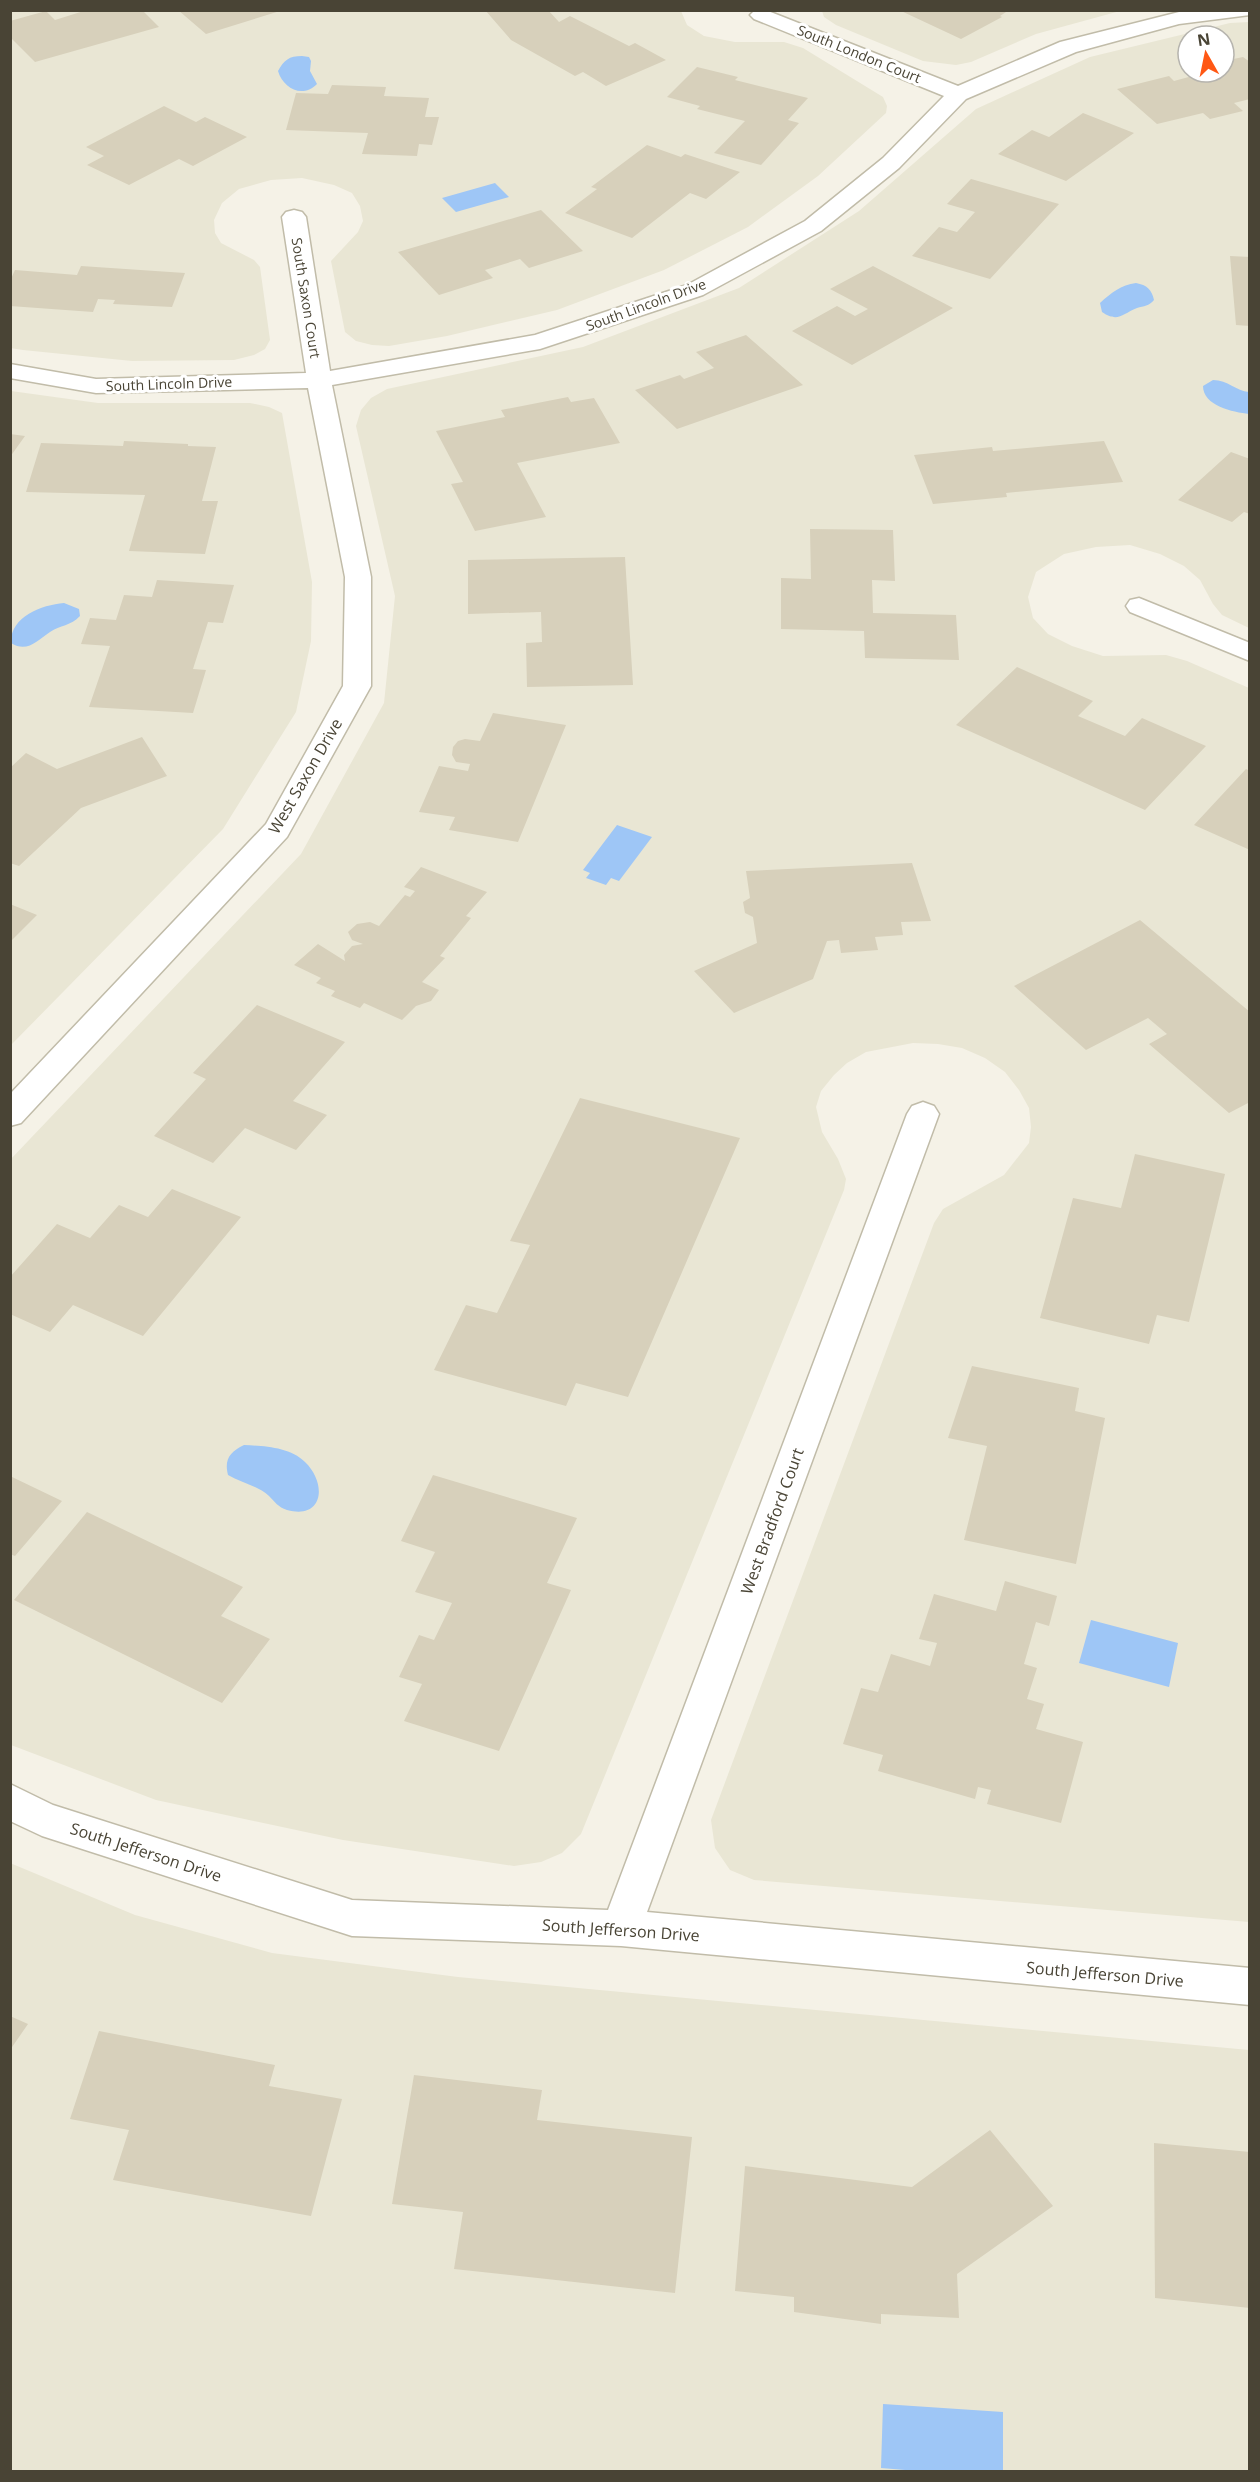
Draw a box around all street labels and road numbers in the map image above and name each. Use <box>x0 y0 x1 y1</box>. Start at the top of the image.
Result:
street label: South London Court <box>794 20 924 87</box>
street label: South Saxon Court <box>288 236 325 360</box>
street label: South Lincoln Drive <box>583 274 709 335</box>
street label: South Lincoln Drive <box>105 372 233 395</box>
street label: West Saxon Drive <box>263 714 347 838</box>
street label: West Bradford Court <box>735 1445 809 1597</box>
street label: South Jefferson Drive <box>68 1817 224 1887</box>
street label: South Jefferson Drive <box>542 1914 701 1946</box>
street label: South Jefferson Drive <box>1025 1956 1185 1992</box>

